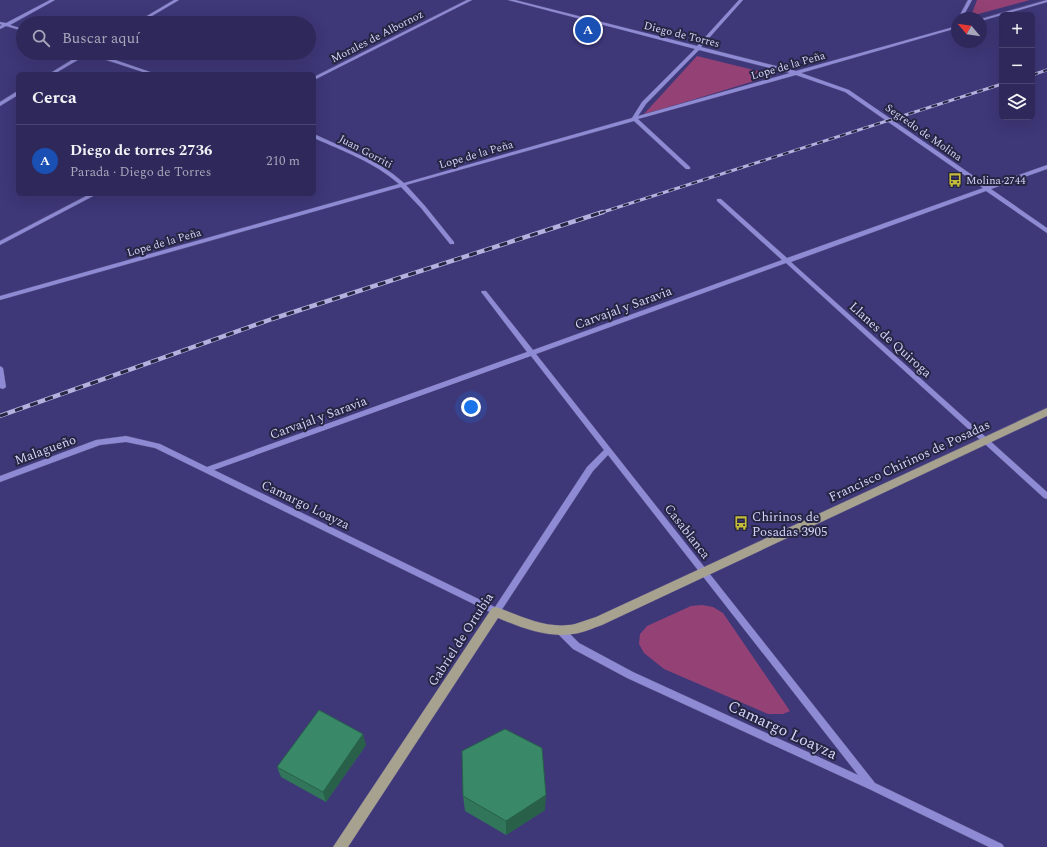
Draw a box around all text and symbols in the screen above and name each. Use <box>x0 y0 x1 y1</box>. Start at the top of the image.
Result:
street label: Morales de Albornoz <box>328 6 427 67</box>
north arrow <box>951 12 987 48</box>
map controls <box>999 12 1035 120</box>
button: + <box>999 12 1035 48</box>
pin: A <box>575 15 601 45</box>
search box <box>16 16 316 60</box>
street label: Diego de Torres <box>642 17 722 52</box>
icon: search <box>30 27 52 49</box>
text: Buscar aquí <box>62 27 140 50</box>
street label: Lope de la Peña <box>749 47 828 84</box>
button: − <box>999 48 1035 84</box>
button: layers <box>999 84 1035 120</box>
text: Cerca <box>32 85 77 111</box>
street label: Segredo de Molina <box>882 99 966 166</box>
street label: Juan Gorriti <box>336 130 396 173</box>
street label: Lope de la Peña <box>437 136 516 173</box>
text: Diego de torres 2736 <box>70 139 212 162</box>
text: A <box>40 151 50 171</box>
text: 210 m <box>266 151 300 171</box>
text: Parada · Diego de Torres <box>70 162 211 182</box>
bus stop icon: Molina 2744 <box>947 172 963 188</box>
place label: Molina 2744 <box>966 172 1026 189</box>
street label: Lope de la Peña <box>125 224 204 261</box>
street label: Carvajal y Saravia <box>572 281 675 335</box>
street label: Llanes de Quiroga <box>845 297 937 383</box>
street label: Carvajal y Saravia <box>267 391 370 445</box>
your location <box>461 397 481 417</box>
street label: Francisco Chirinos de Posadas <box>825 415 993 507</box>
street label: Malagueño <box>12 430 79 470</box>
street label: Camargo Loayza <box>258 475 354 535</box>
street label: Casablanca <box>659 500 716 564</box>
place label: Chirinos de Posadas 3905 <box>752 507 828 542</box>
bus stop icon: Chirinos de Posadas 3905 <box>733 515 749 531</box>
street label: Gabriel de Ortubia <box>423 588 499 690</box>
street label: Camargo Loayza <box>724 694 841 766</box>

